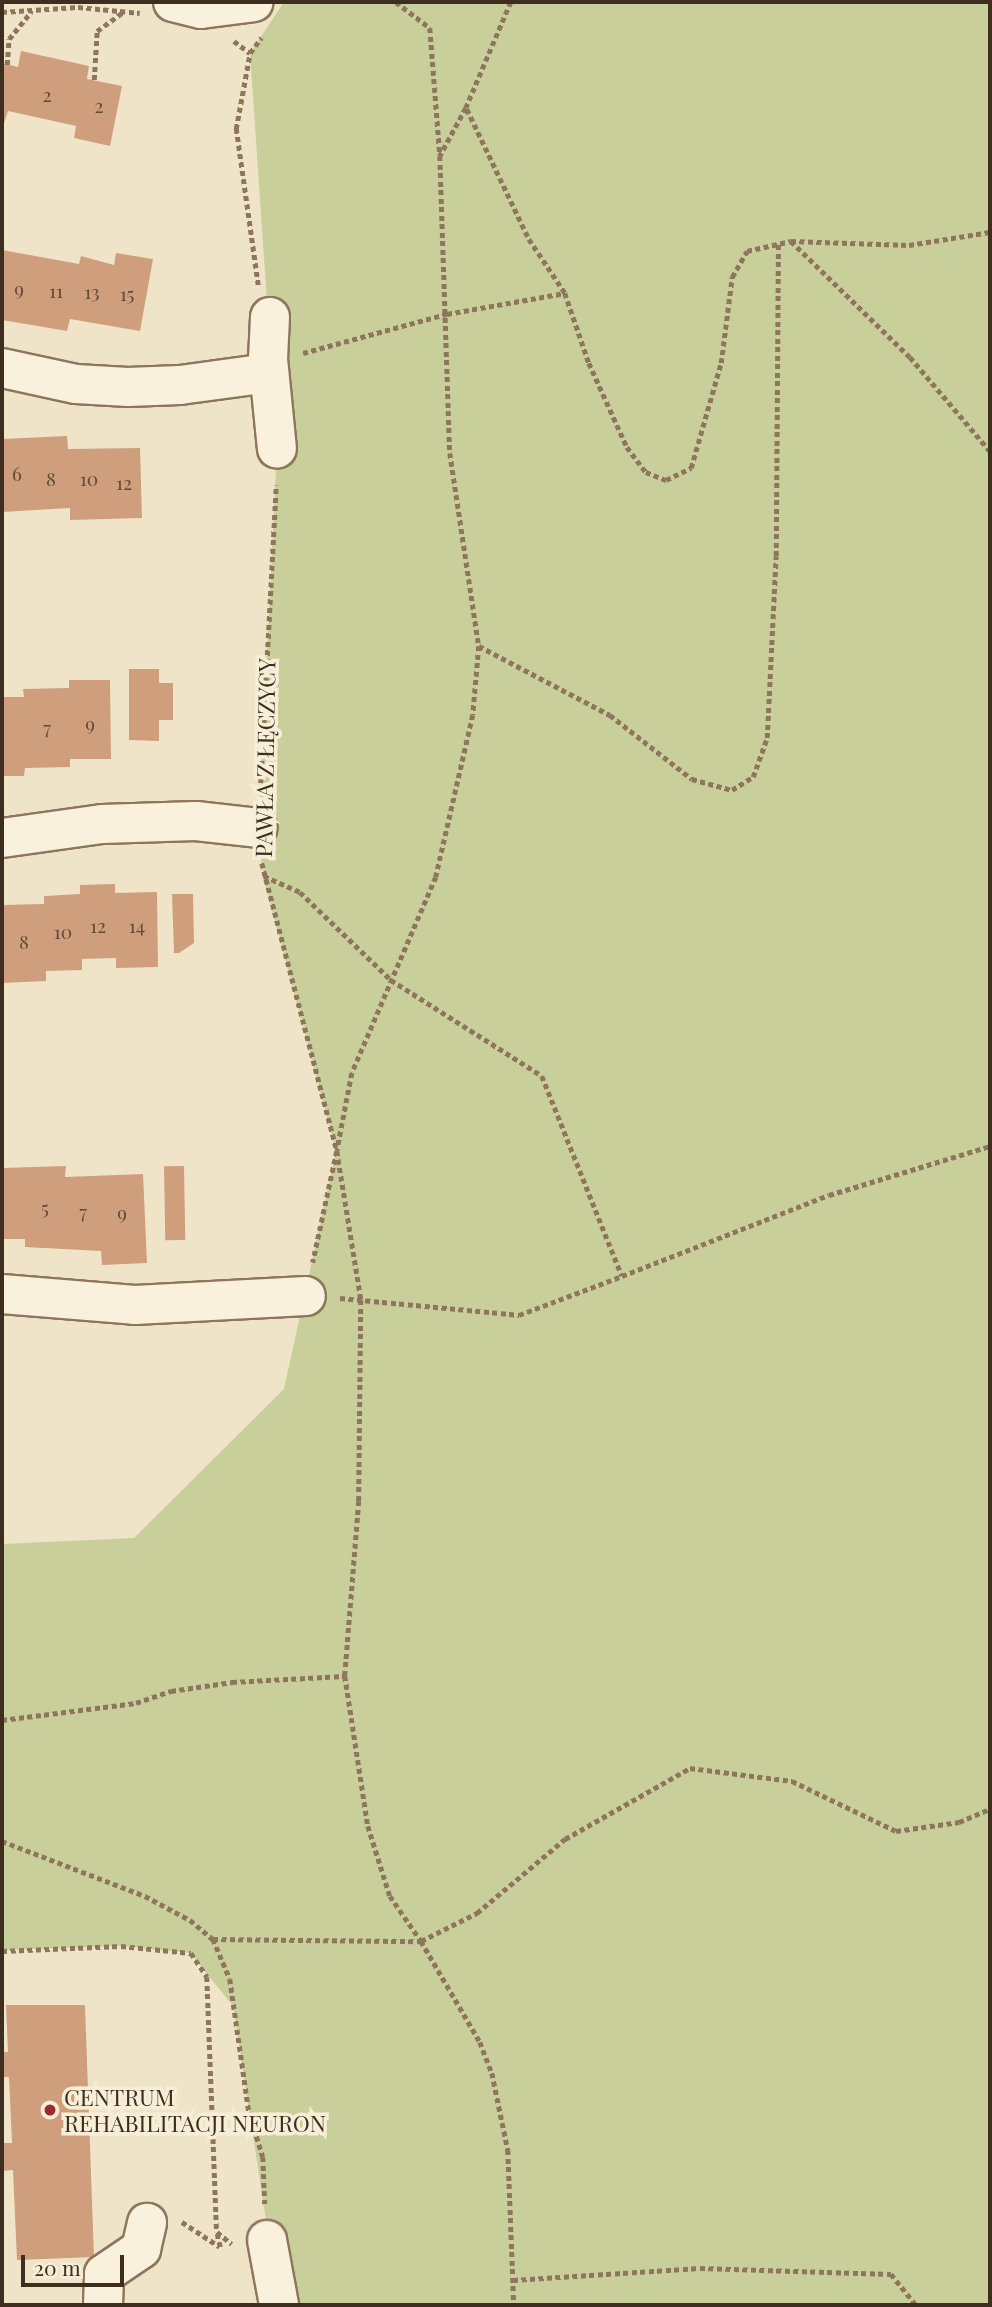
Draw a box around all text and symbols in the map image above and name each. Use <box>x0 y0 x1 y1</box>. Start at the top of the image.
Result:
house number: 2 <box>42 84 52 106</box>
house number: 2 <box>94 95 104 117</box>
house number: 9 <box>14 278 24 300</box>
house number: 11 <box>49 280 63 302</box>
house number: 13 <box>84 281 100 303</box>
house number: 15 <box>120 283 134 305</box>
house number: 6 <box>12 463 22 485</box>
house number: 8 <box>46 468 56 490</box>
house number: 10 <box>80 468 98 490</box>
house number: 12 <box>116 472 132 494</box>
street label: PAWŁA Z ŁĘCZYCY <box>249 658 281 858</box>
house number: 9 <box>85 713 95 735</box>
house number: 7 <box>43 717 51 739</box>
house number: 12 <box>90 915 106 937</box>
house number: 14 <box>129 915 145 937</box>
house number: 10 <box>54 921 72 943</box>
house number: 8 <box>19 931 29 953</box>
house number: 5 <box>41 1197 49 1219</box>
house number: 7 <box>79 1201 87 1223</box>
house number: 9 <box>117 1202 127 1224</box>
place label: CENTRUM REHABILITACJI NEURON <box>64 2083 326 2137</box>
marker: CENTRUM REHABILITACJI NEURON <box>42 2102 58 2118</box>
scale bar <box>24 2240 128 2284</box>
text: 20 m <box>34 2253 81 2281</box>

